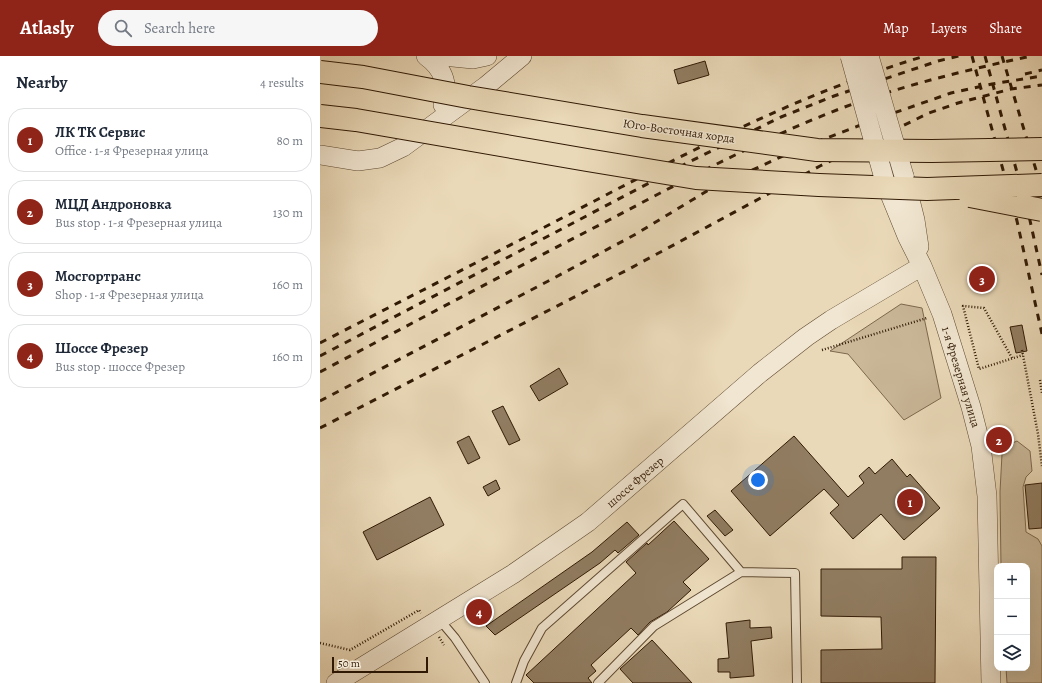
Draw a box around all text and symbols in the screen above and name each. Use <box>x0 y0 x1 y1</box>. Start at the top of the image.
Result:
search box <box>98 10 378 46</box>
text: Atlasly <box>20 15 74 41</box>
icon: search <box>112 17 134 39</box>
text: Search here <box>144 18 215 38</box>
text: Map <box>883 19 909 38</box>
text: Layers <box>931 19 967 38</box>
text: Share <box>989 19 1022 38</box>
text: Nearby <box>16 71 67 94</box>
text: 4 results <box>260 74 304 91</box>
street label: Юго-Восточная хорда <box>622 115 736 147</box>
text: ЛК ТК Сервис <box>55 122 145 142</box>
text: 1 <box>28 132 32 149</box>
text: 80 m <box>276 132 303 149</box>
text: Office · 1-я Фрезерная улица <box>55 142 209 159</box>
text: МЦД Андроновка <box>55 194 172 214</box>
text: 2 <box>27 204 33 221</box>
text: 130 m <box>273 204 303 221</box>
text: Bus stop · 1-я Фрезерная улица <box>55 214 222 231</box>
pin: 3 <box>969 264 995 294</box>
text: Мосгортранс <box>55 266 141 286</box>
text: 3 <box>27 276 33 293</box>
text: 160 m <box>272 276 303 293</box>
text: Shop · 1-я Фрезерная улица <box>55 286 204 303</box>
street label: 1-я Фрезерная улица <box>938 324 984 430</box>
text: Шоссе Фрезер <box>55 338 148 358</box>
text: 4 <box>27 348 33 365</box>
text: 160 m <box>272 348 303 365</box>
text: Bus stop · шоссе Фрезер <box>55 358 185 375</box>
pin: 2 <box>986 425 1012 455</box>
street label: шоссе Фрезер <box>603 453 667 511</box>
your location <box>748 470 768 490</box>
pin: 1 <box>897 487 923 517</box>
map controls <box>994 563 1030 671</box>
button: + <box>994 563 1030 599</box>
pin: 4 <box>466 597 492 627</box>
button: − <box>994 599 1030 635</box>
button: layers <box>994 635 1030 671</box>
scale bar <box>332 655 428 674</box>
text: 50 m <box>338 656 360 671</box>

